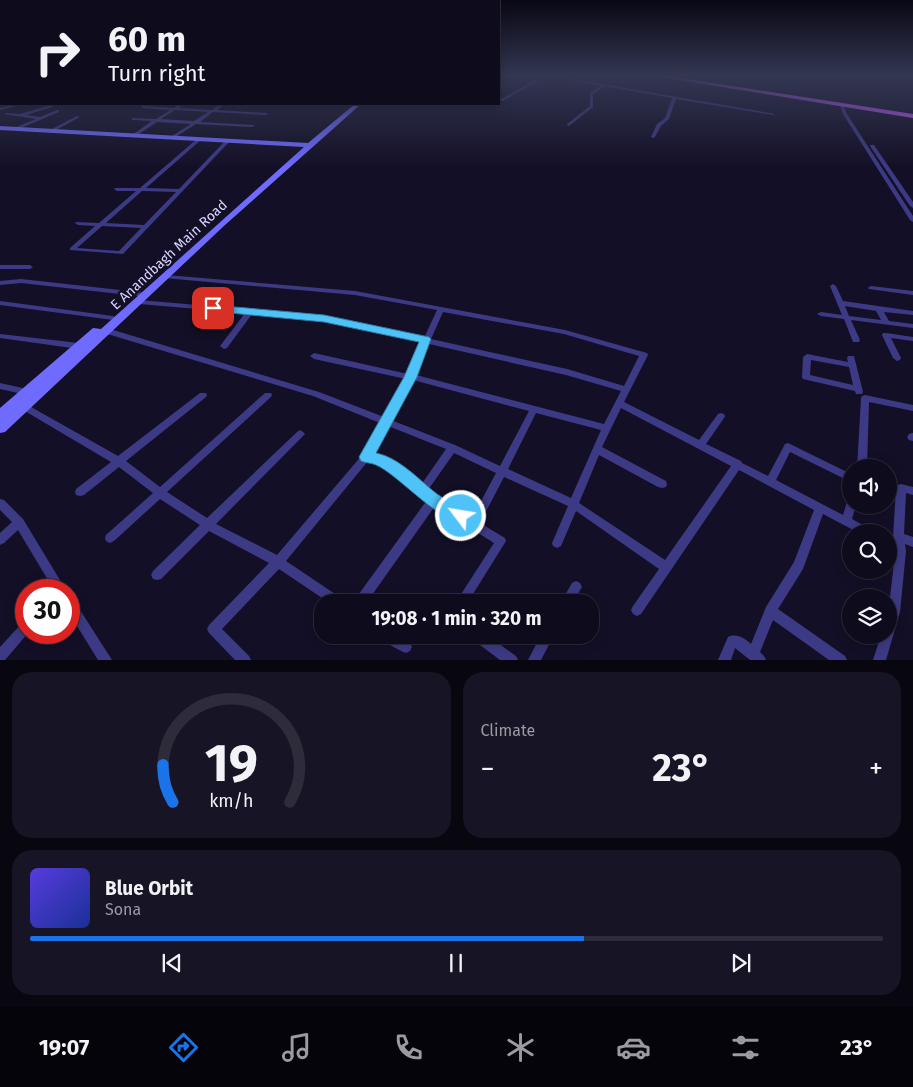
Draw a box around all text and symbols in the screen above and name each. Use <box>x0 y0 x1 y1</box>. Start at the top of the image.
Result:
text: 60 m <box>108 18 186 60</box>
icon: right <box>25 20 90 85</box>
text: Turn right <box>108 60 205 87</box>
street label: E Anandbagh Main Road <box>107 197 231 313</box>
pin <box>192 287 234 329</box>
icon: arrive <box>199 294 227 322</box>
map controls <box>842 459 897 644</box>
button: sound <box>842 459 897 514</box>
position arrow <box>434 489 486 541</box>
button: search <box>842 524 897 579</box>
speed limit sign: 30 <box>15 579 80 644</box>
button: layers <box>842 589 897 644</box>
text: 19:08 · 1 min · 320 m <box>371 607 542 630</box>
text: Climate <box>481 721 535 740</box>
text: 19 <box>205 732 258 795</box>
text: 23° <box>652 745 711 791</box>
text: − <box>481 752 495 785</box>
text: + <box>869 752 883 785</box>
text: km/h <box>209 790 253 812</box>
text: Blue Orbit <box>105 877 193 900</box>
text: Sona <box>105 900 141 919</box>
icon: previous <box>158 949 186 977</box>
icon: pause <box>442 949 470 977</box>
icon: next <box>727 949 755 977</box>
icon: directions <box>166 1030 201 1065</box>
icon: music <box>279 1030 314 1065</box>
icon: phone <box>391 1030 426 1065</box>
icon: climate <box>503 1030 538 1065</box>
icon: car <box>616 1030 651 1065</box>
icon: filters <box>728 1030 763 1065</box>
text: 19:07 <box>39 1034 89 1061</box>
text: 23° <box>840 1034 874 1061</box>

